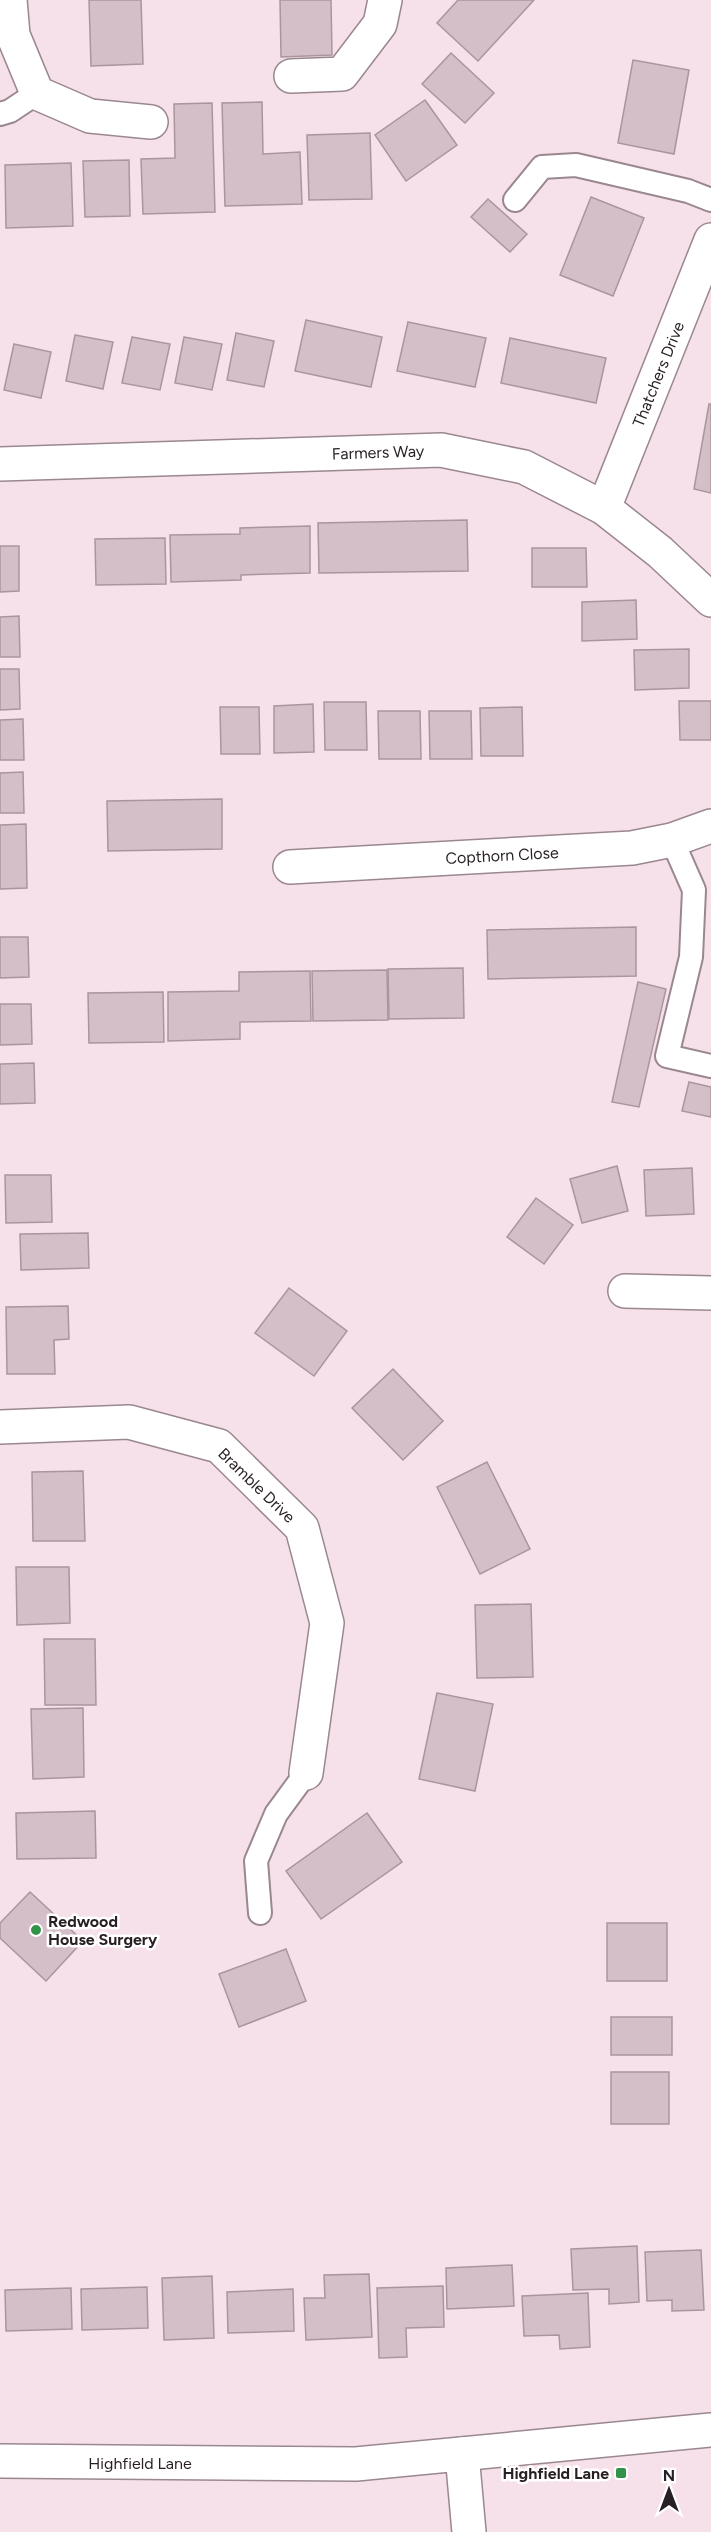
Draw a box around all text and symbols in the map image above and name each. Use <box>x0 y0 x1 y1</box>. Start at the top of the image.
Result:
street label: Thatchers Drive <box>629 318 688 430</box>
street label: Farmers Way <box>331 441 425 464</box>
street label: Copthorn Close <box>445 843 559 868</box>
street label: Bramble Drive <box>214 1444 299 1527</box>
place label: Redwood House Surgery <box>48 1912 158 1949</box>
marker: Redwood House Surgery <box>29 1923 43 1937</box>
street label: Highfield Lane <box>88 2454 192 2473</box>
north arrow <box>639 2460 699 2520</box>
place label: Highfield Lane <box>502 2464 609 2483</box>
marker: Highfield Lane <box>614 2466 628 2480</box>
text: N <box>663 2466 675 2485</box>

